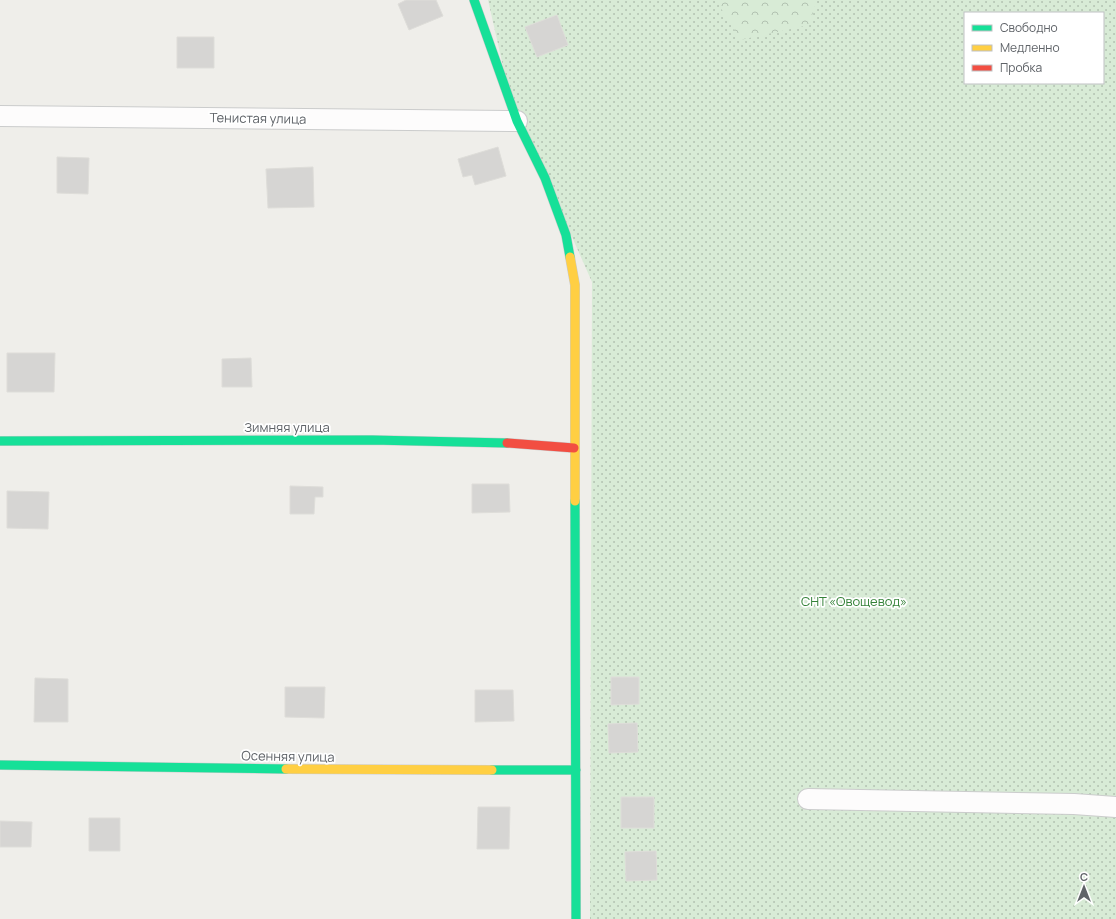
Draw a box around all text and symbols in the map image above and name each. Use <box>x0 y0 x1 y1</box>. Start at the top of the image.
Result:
legend <box>964 12 1104 84</box>
text: Свободно <box>1000 19 1058 36</box>
text: Медленно <box>1000 39 1060 56</box>
text: Пробка <box>1000 59 1042 76</box>
street label: Тенистая улица <box>210 108 306 128</box>
street label: Зимняя улица <box>244 418 330 436</box>
park label: СНТ «Овощевод» <box>801 592 907 610</box>
street label: Осенняя улица <box>241 746 335 766</box>
north arrow <box>1064 867 1104 907</box>
text: С <box>1080 869 1088 884</box>

